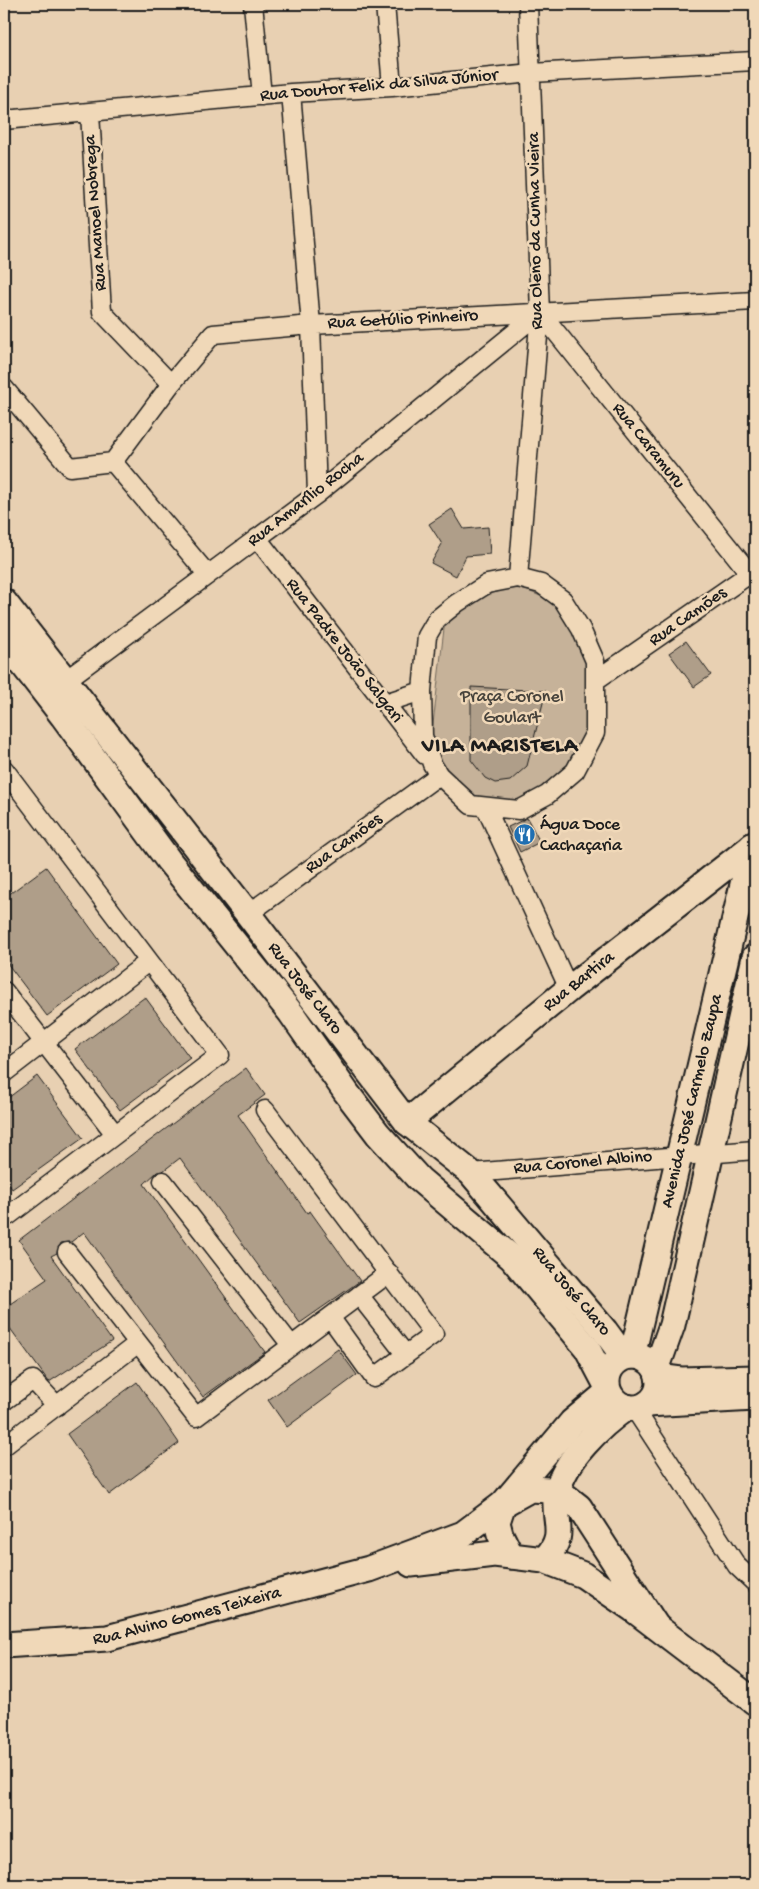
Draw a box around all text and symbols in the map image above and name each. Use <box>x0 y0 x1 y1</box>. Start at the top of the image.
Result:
street label: Rua Doutor Felix da Silva Júnior <box>259 65 500 107</box>
street label: Rua Oleno da Cunha Vieira <box>524 131 548 330</box>
street label: Rua Manoel Nobrega <box>80 133 112 292</box>
street label: Rua Getúlio Pinheiro <box>327 306 479 334</box>
street label: Rua Caramuru <box>607 399 689 494</box>
street label: Rua Amarílio Rocha <box>244 447 369 552</box>
street label: Rua Padre João Salgari <box>281 574 407 728</box>
street label: Rua Camões <box>645 582 732 651</box>
park label: Praça Coronel Goulart <box>459 687 564 729</box>
district label: VILA MARISTELA <box>421 734 579 760</box>
street label: Rua Camões <box>301 808 388 879</box>
place label: Água Doce Cachaçaria <box>540 814 623 857</box>
restaurant icon: Água Doce Cachaçaria <box>512 823 536 847</box>
street label: Rua José Claro <box>263 938 347 1039</box>
street label: Rua Bartira <box>539 946 620 1016</box>
street label: Avenida José Carmelo Zaupa <box>657 991 728 1210</box>
street label: Rua Coronel Albino <box>513 1146 653 1180</box>
street label: Rua José Claro <box>528 1242 615 1340</box>
street label: Rua Alvino Gomes Teixeira <box>92 1582 284 1649</box>

